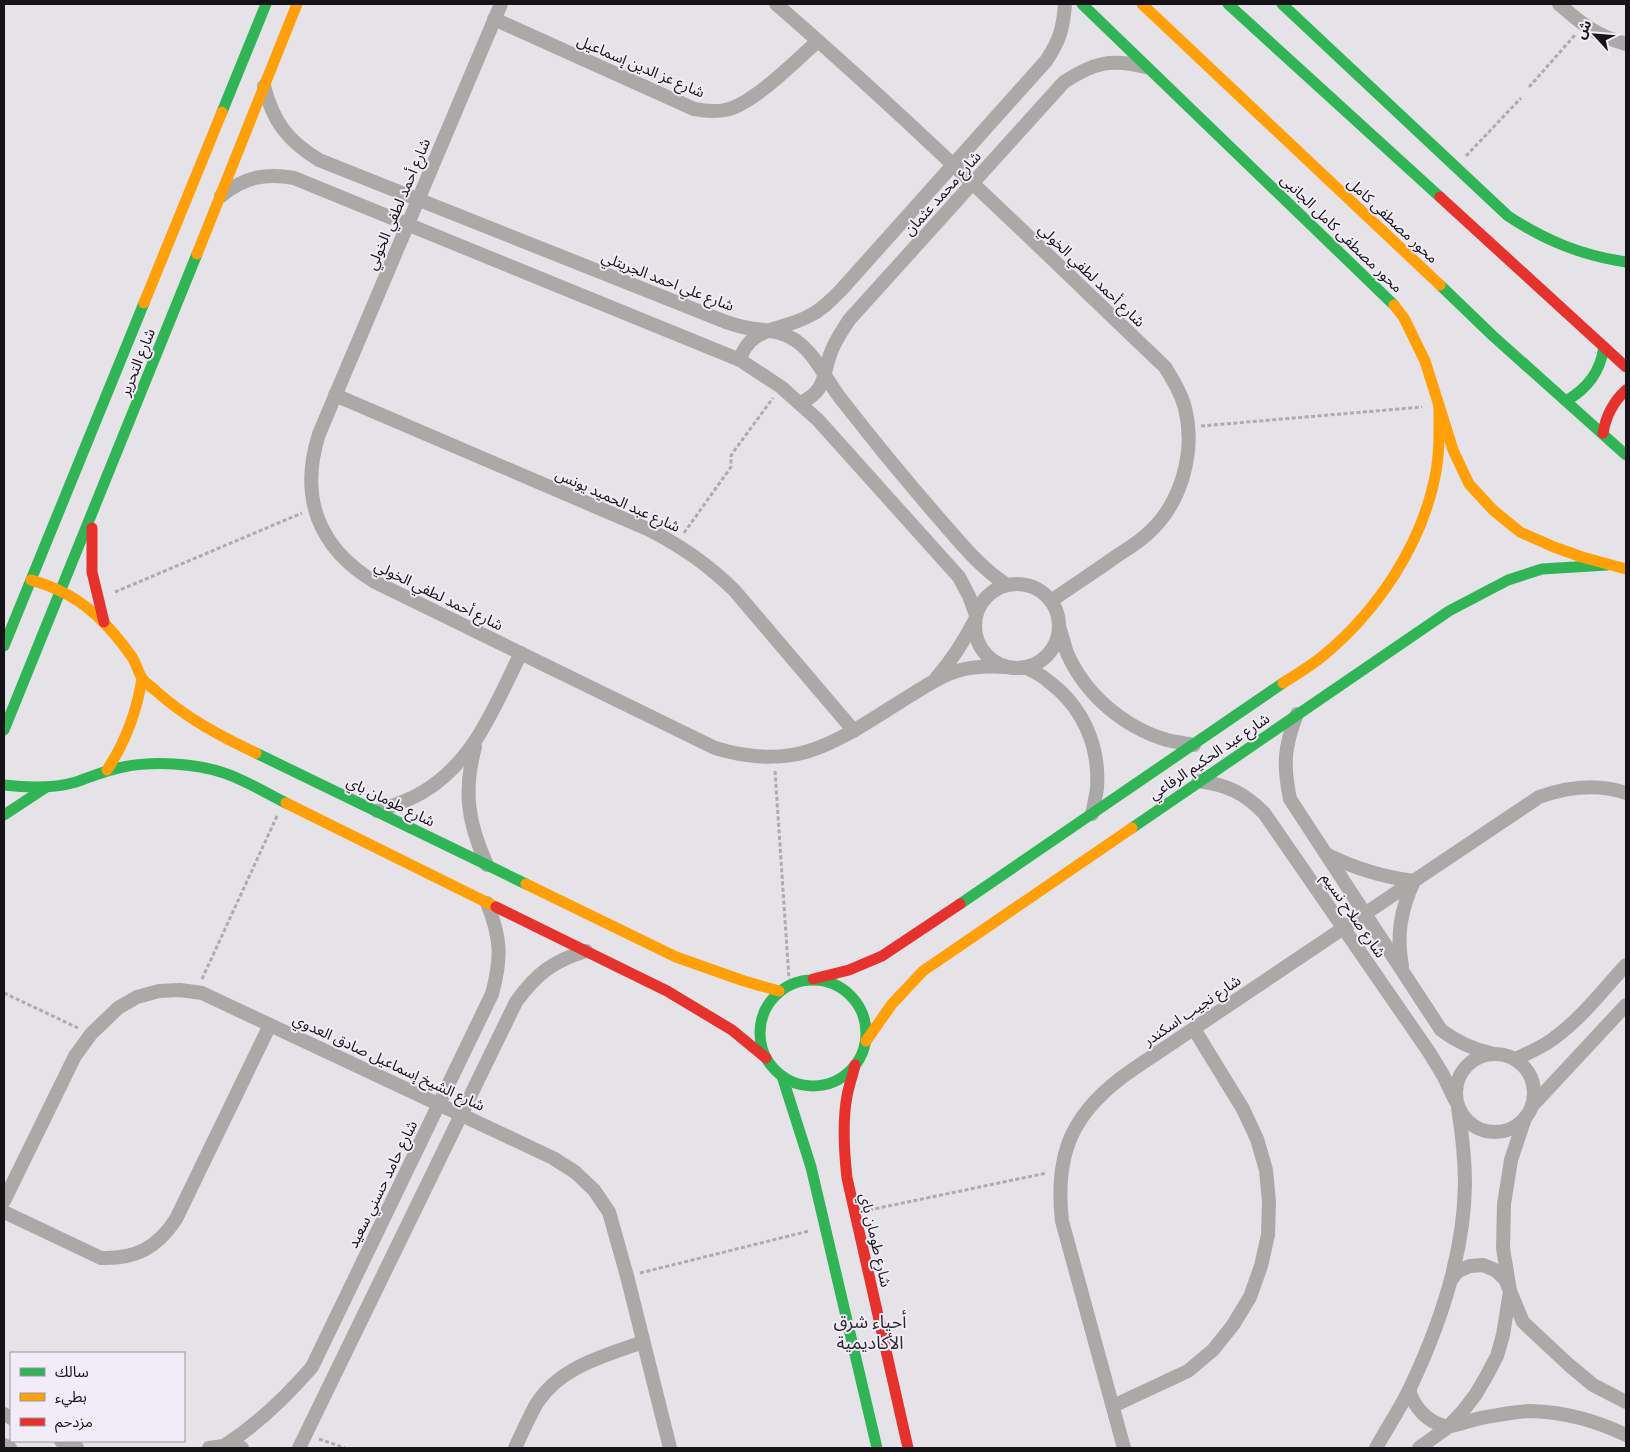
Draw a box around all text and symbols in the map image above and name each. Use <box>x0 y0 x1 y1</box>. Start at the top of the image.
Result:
north arrow <box>1570 10 1620 60</box>
text: ش <box>1571 17 1596 42</box>
street label: شارع عز الدين إسماعيل <box>573 31 708 104</box>
street label: شارع أحمد لطفي الخولي <box>362 135 437 274</box>
street label: شارع محمد عثمان <box>899 147 987 241</box>
street label: محور مصطفى كامل الجانبى <box>1277 170 1407 296</box>
street label: محور مصطفى كامل <box>1343 173 1443 267</box>
street label: شارع أحمد لطفي الخولي <box>1033 219 1149 333</box>
street label: شارع علي احمد الجريتلي <box>598 247 737 318</box>
street label: شارع التحرير <box>114 325 162 401</box>
street label: شارع عبد الحميد يونس <box>552 464 683 539</box>
street label: شارع أحمد لطفي الخولي <box>370 556 507 637</box>
street label: شارع عبد الحكيم الرفاعي <box>1145 708 1275 806</box>
street label: شارع طومان باي <box>342 771 438 833</box>
street label: شارع صلاح نسيم <box>1315 869 1390 963</box>
street label: شارع نجيب اسكندر <box>1139 970 1246 1053</box>
street label: شارع الشيخ إسماعيل صادق العدوي <box>289 1009 488 1118</box>
street label: شارع حامد حسني سعيد <box>343 1117 424 1252</box>
street label: شارع طومان باي <box>853 1191 896 1290</box>
district label: أحياء شرق الأكاديمية <box>833 1310 907 1354</box>
legend <box>10 1352 185 1442</box>
text: سالك <box>55 1362 89 1381</box>
text: بطيء <box>55 1387 87 1408</box>
text: مزدحم <box>55 1412 93 1433</box>

